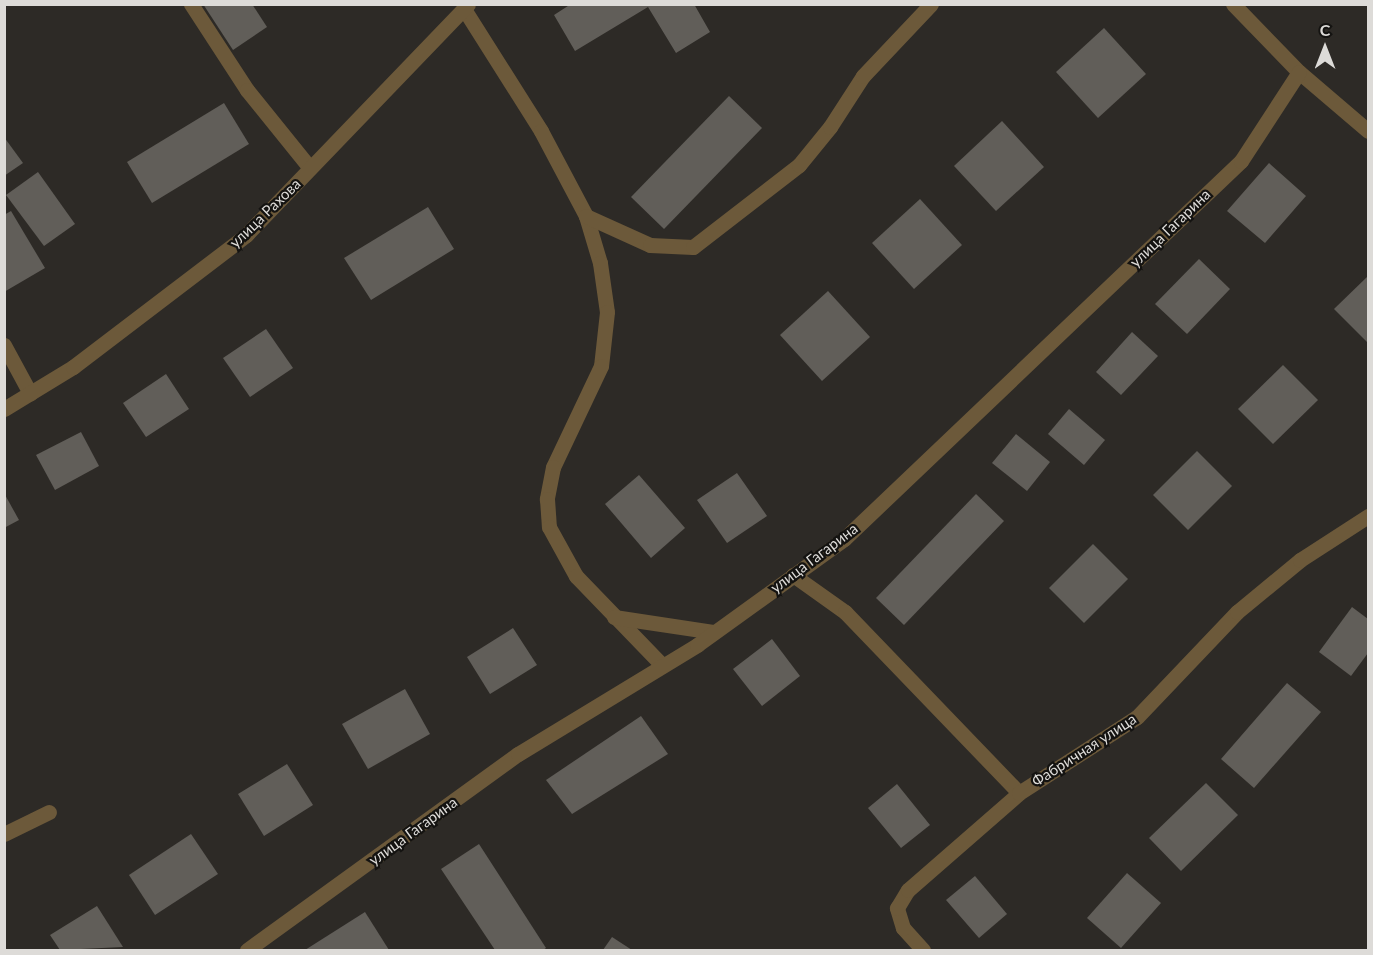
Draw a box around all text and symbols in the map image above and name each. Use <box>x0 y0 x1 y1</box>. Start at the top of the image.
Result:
north arrow <box>1295 18 1355 78</box>
text: С <box>1320 20 1330 39</box>
street label: улица Рахова <box>226 175 304 251</box>
street label: улица Гагарина <box>1126 185 1214 271</box>
street label: улица Гагарина <box>767 519 861 597</box>
street label: Фабричная улица <box>1029 710 1139 790</box>
street label: улица Гагарина <box>365 793 461 869</box>

